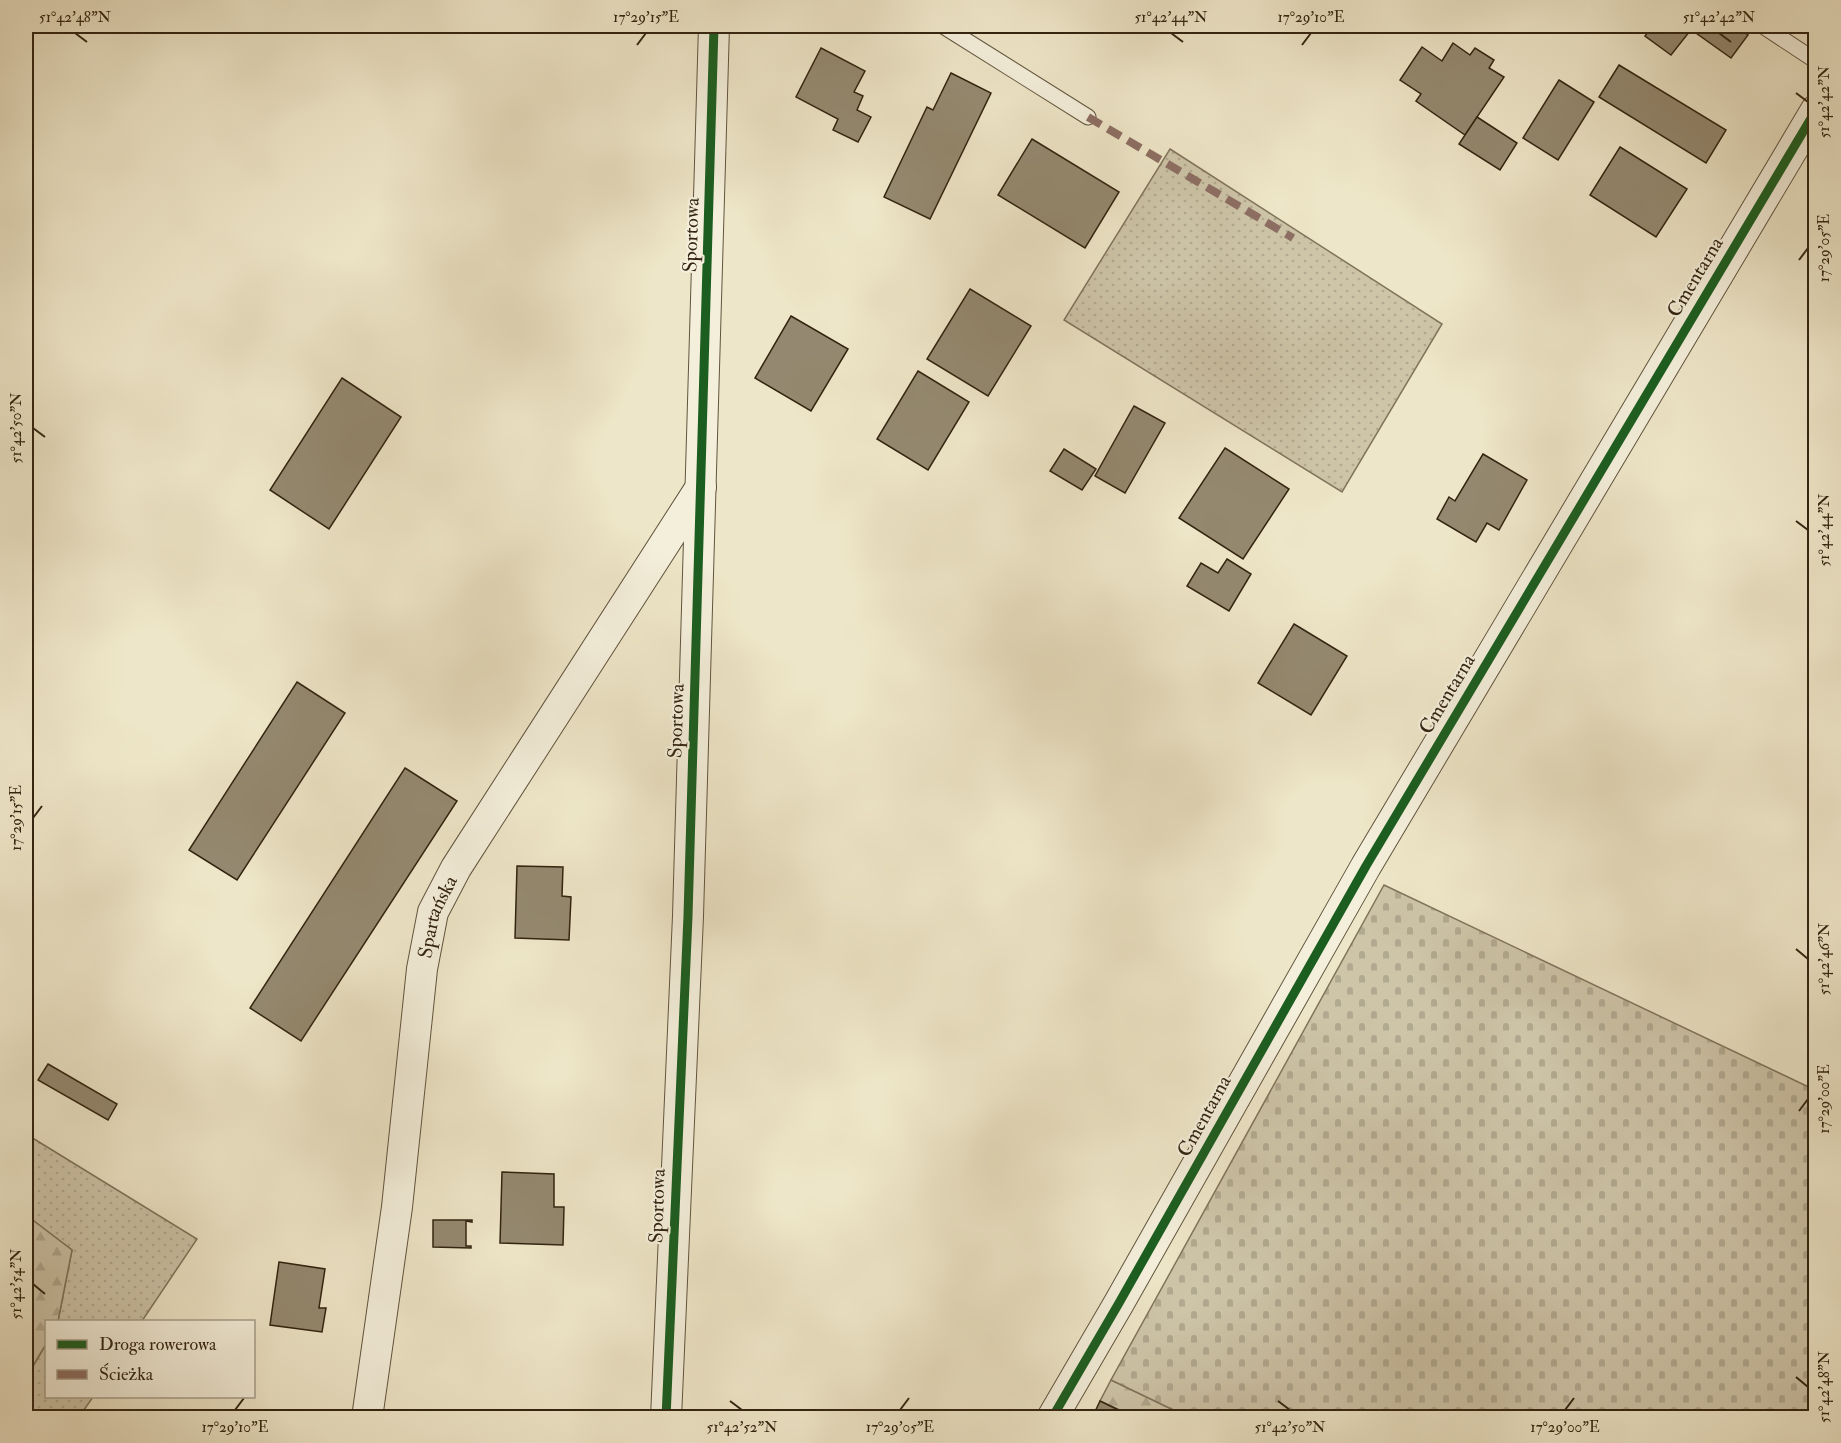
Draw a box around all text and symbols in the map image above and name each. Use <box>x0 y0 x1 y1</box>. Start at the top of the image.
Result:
text: 51°42'48"N <box>39 8 112 27</box>
text: 17°29'15"E <box>613 8 679 27</box>
text: 51°42'44"N <box>1135 8 1208 27</box>
text: 17°29'10"E <box>1278 8 1345 27</box>
text: 51°42'42"N <box>1683 8 1756 27</box>
text: 51°42'42"N <box>1815 65 1834 138</box>
street label: Sportowa <box>677 196 706 273</box>
text: 17°29'05"E <box>1815 214 1834 282</box>
street label: Cmentarna <box>1661 232 1729 322</box>
text: 51°42'50"N <box>7 392 26 463</box>
text: 51°42'44"N <box>1815 493 1834 566</box>
street label: Cmentarna <box>1413 649 1481 739</box>
street label: Sportowa <box>662 682 691 759</box>
text: 17°29'15"E <box>7 785 26 851</box>
street label: Spartańska <box>412 870 463 960</box>
text: 51°42'46"N <box>1815 922 1834 995</box>
text: 17°29'00"E <box>1815 1064 1834 1134</box>
street label: Cmentarna <box>1171 1070 1237 1161</box>
street label: Sportowa <box>643 1167 672 1244</box>
text: 51°42'54"N <box>7 1248 26 1320</box>
legend <box>45 1320 255 1398</box>
text: Droga rowerowa <box>99 1333 217 1356</box>
text: 51°42'48"N <box>1815 1350 1834 1423</box>
text: Ścieżka <box>99 1363 154 1386</box>
text: 17°29'10"E <box>202 1418 269 1437</box>
text: 51°42'52"N <box>707 1418 778 1437</box>
text: 17°29'05"E <box>866 1418 934 1437</box>
text: 51°42'50"N <box>1255 1418 1326 1437</box>
text: 17°29'00"E <box>1530 1418 1600 1437</box>

